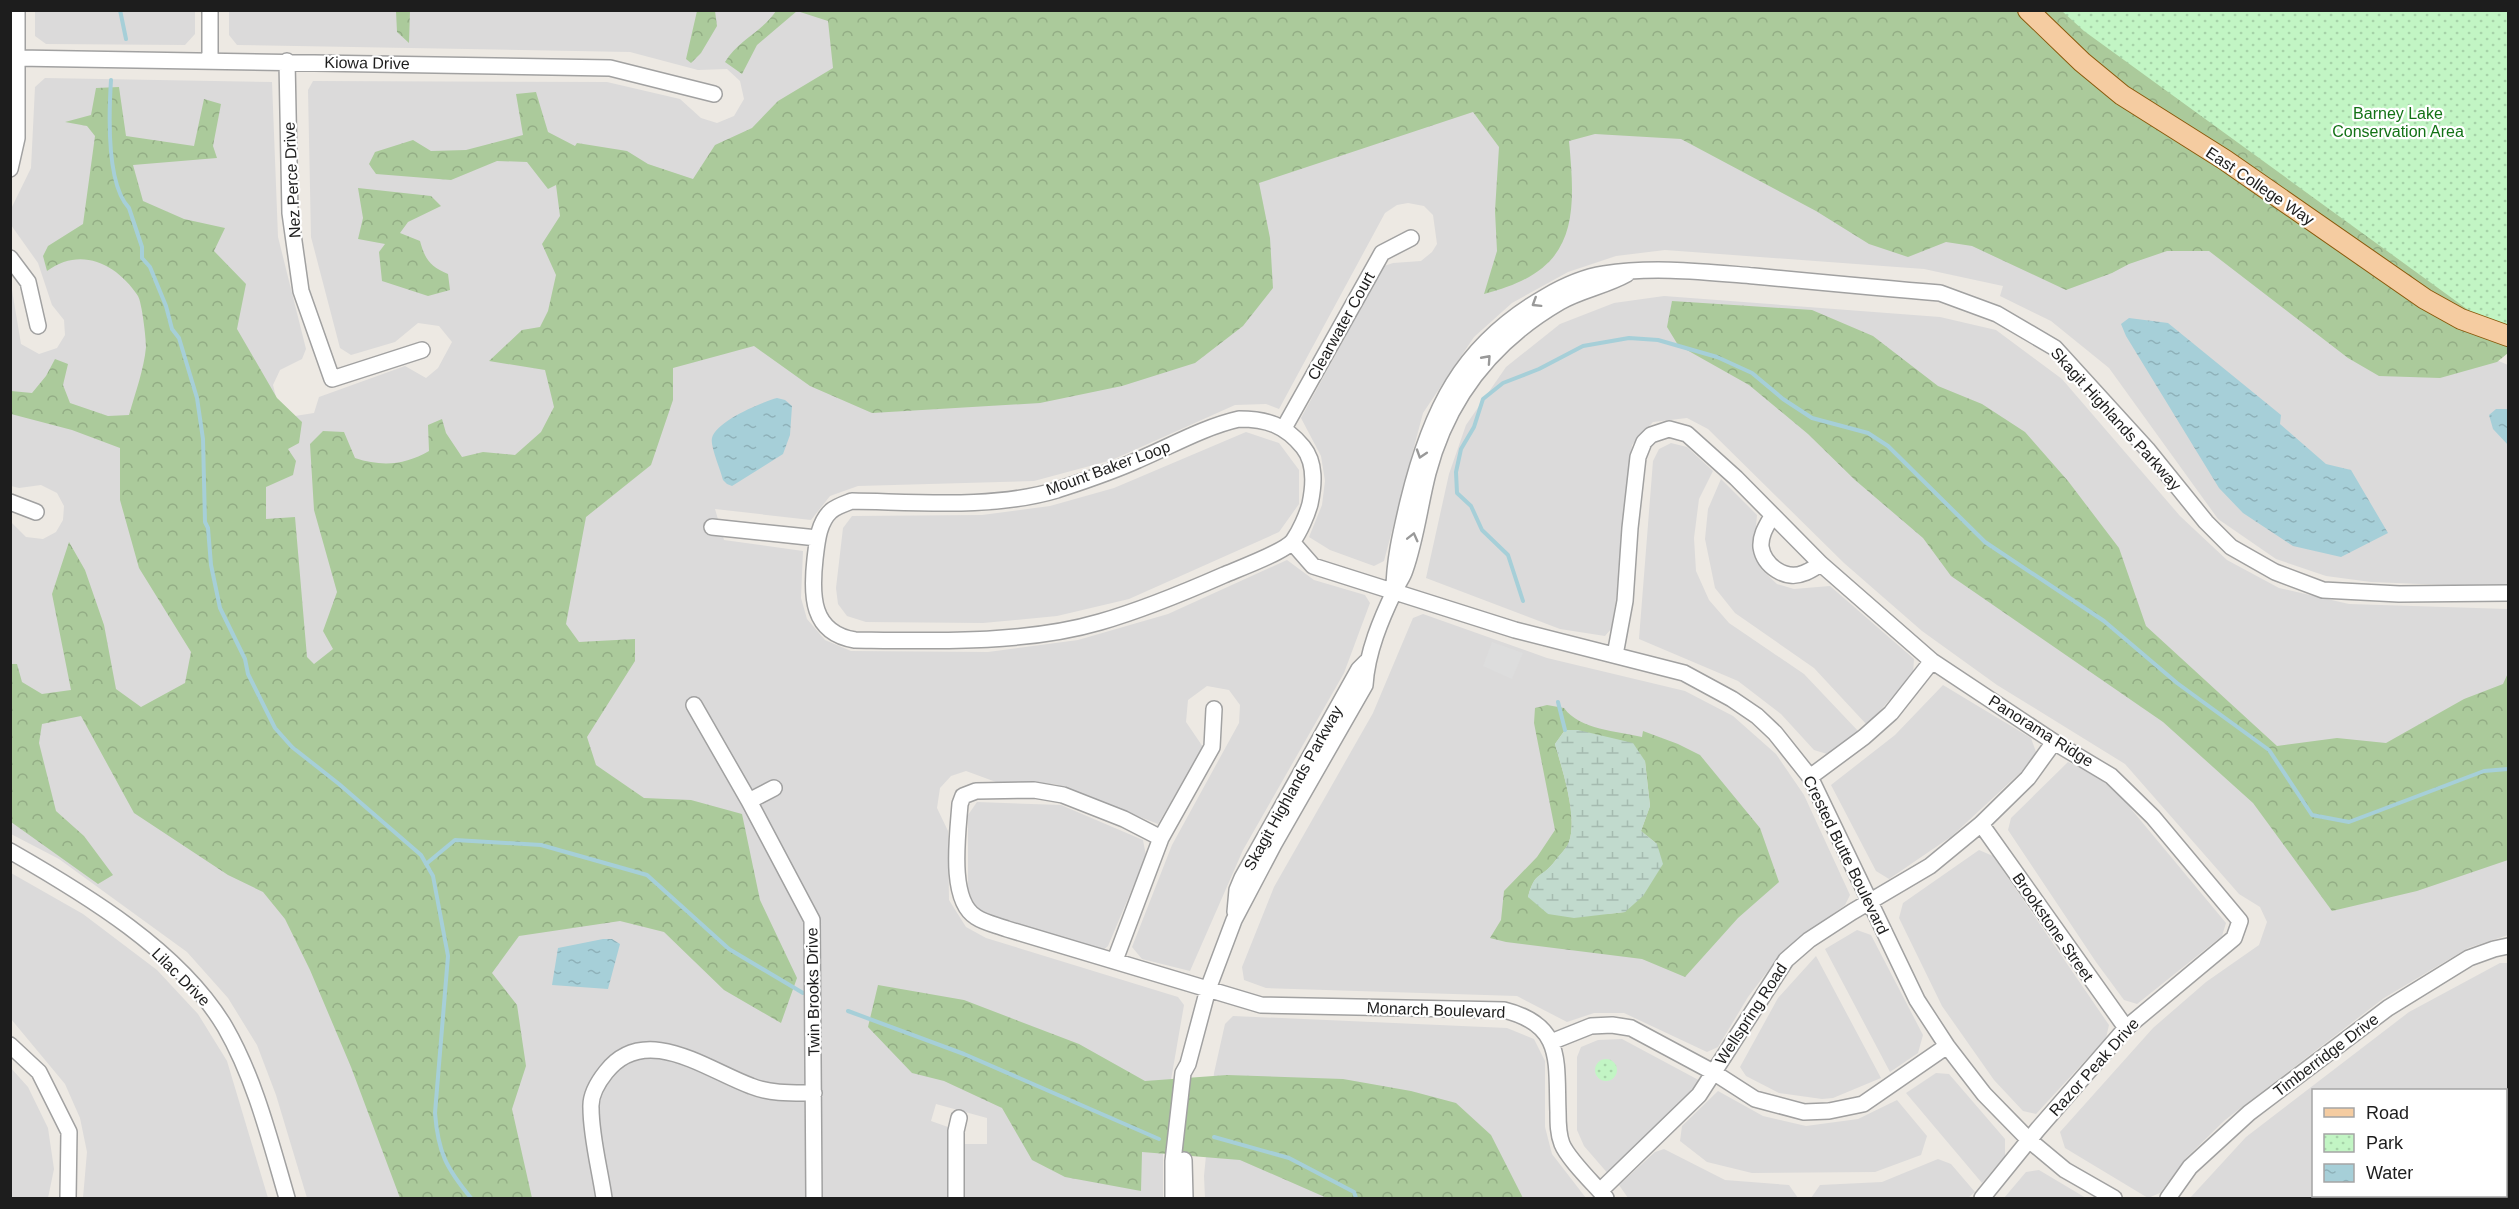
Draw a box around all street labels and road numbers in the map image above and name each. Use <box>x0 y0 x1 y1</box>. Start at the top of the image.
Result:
street label: Kiowa Drive <box>324 54 410 72</box>
street label: Nez Perce Drive <box>280 121 304 239</box>
street label: East College Way <box>2203 144 2317 228</box>
street label: Clearwater Court <box>1304 269 1378 383</box>
street label: Skagit Highlands Parkway <box>2047 344 2185 494</box>
street label: Mount Baker Loop <box>1044 438 1172 498</box>
street label: Panorama Ridge <box>1986 692 2096 770</box>
street label: Skagit Highlands Parkway <box>1241 703 1345 873</box>
street label: Crested Butte Boulevard <box>1800 773 1892 937</box>
street label: Brookstone Street <box>2009 870 2097 985</box>
street label: Twin Brooks Drive <box>803 927 823 1057</box>
street label: Lilac Drive <box>149 945 213 1009</box>
street label: Wellspring Road <box>1712 960 1790 1068</box>
street label: Monarch Boulevard <box>1366 999 1506 1021</box>
street label: Timberridge Drive <box>2270 1010 2382 1100</box>
street label: Razor Peak Drive <box>2046 1015 2142 1119</box>

